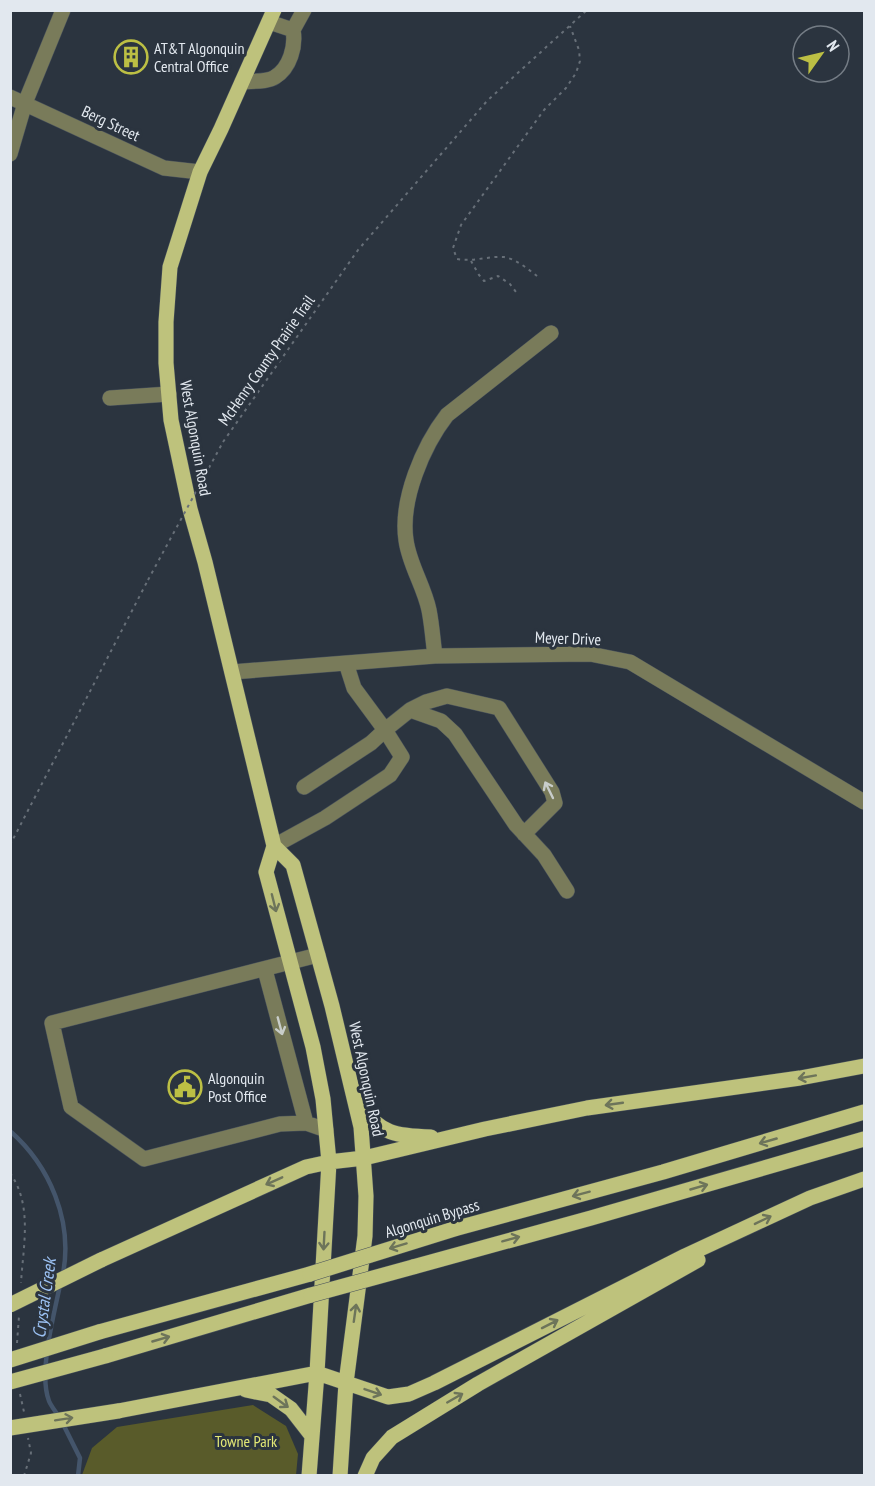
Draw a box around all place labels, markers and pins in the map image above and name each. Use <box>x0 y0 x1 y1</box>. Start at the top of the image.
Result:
place label: AT&T Algonquin Central Office <box>154 38 244 76</box>
building icon: AT&T Algonquin Central Office <box>113 39 149 75</box>
place label: Algonquin Post Office <box>208 1068 267 1106</box>
public building icon: Algonquin Post Office <box>167 1069 203 1105</box>

